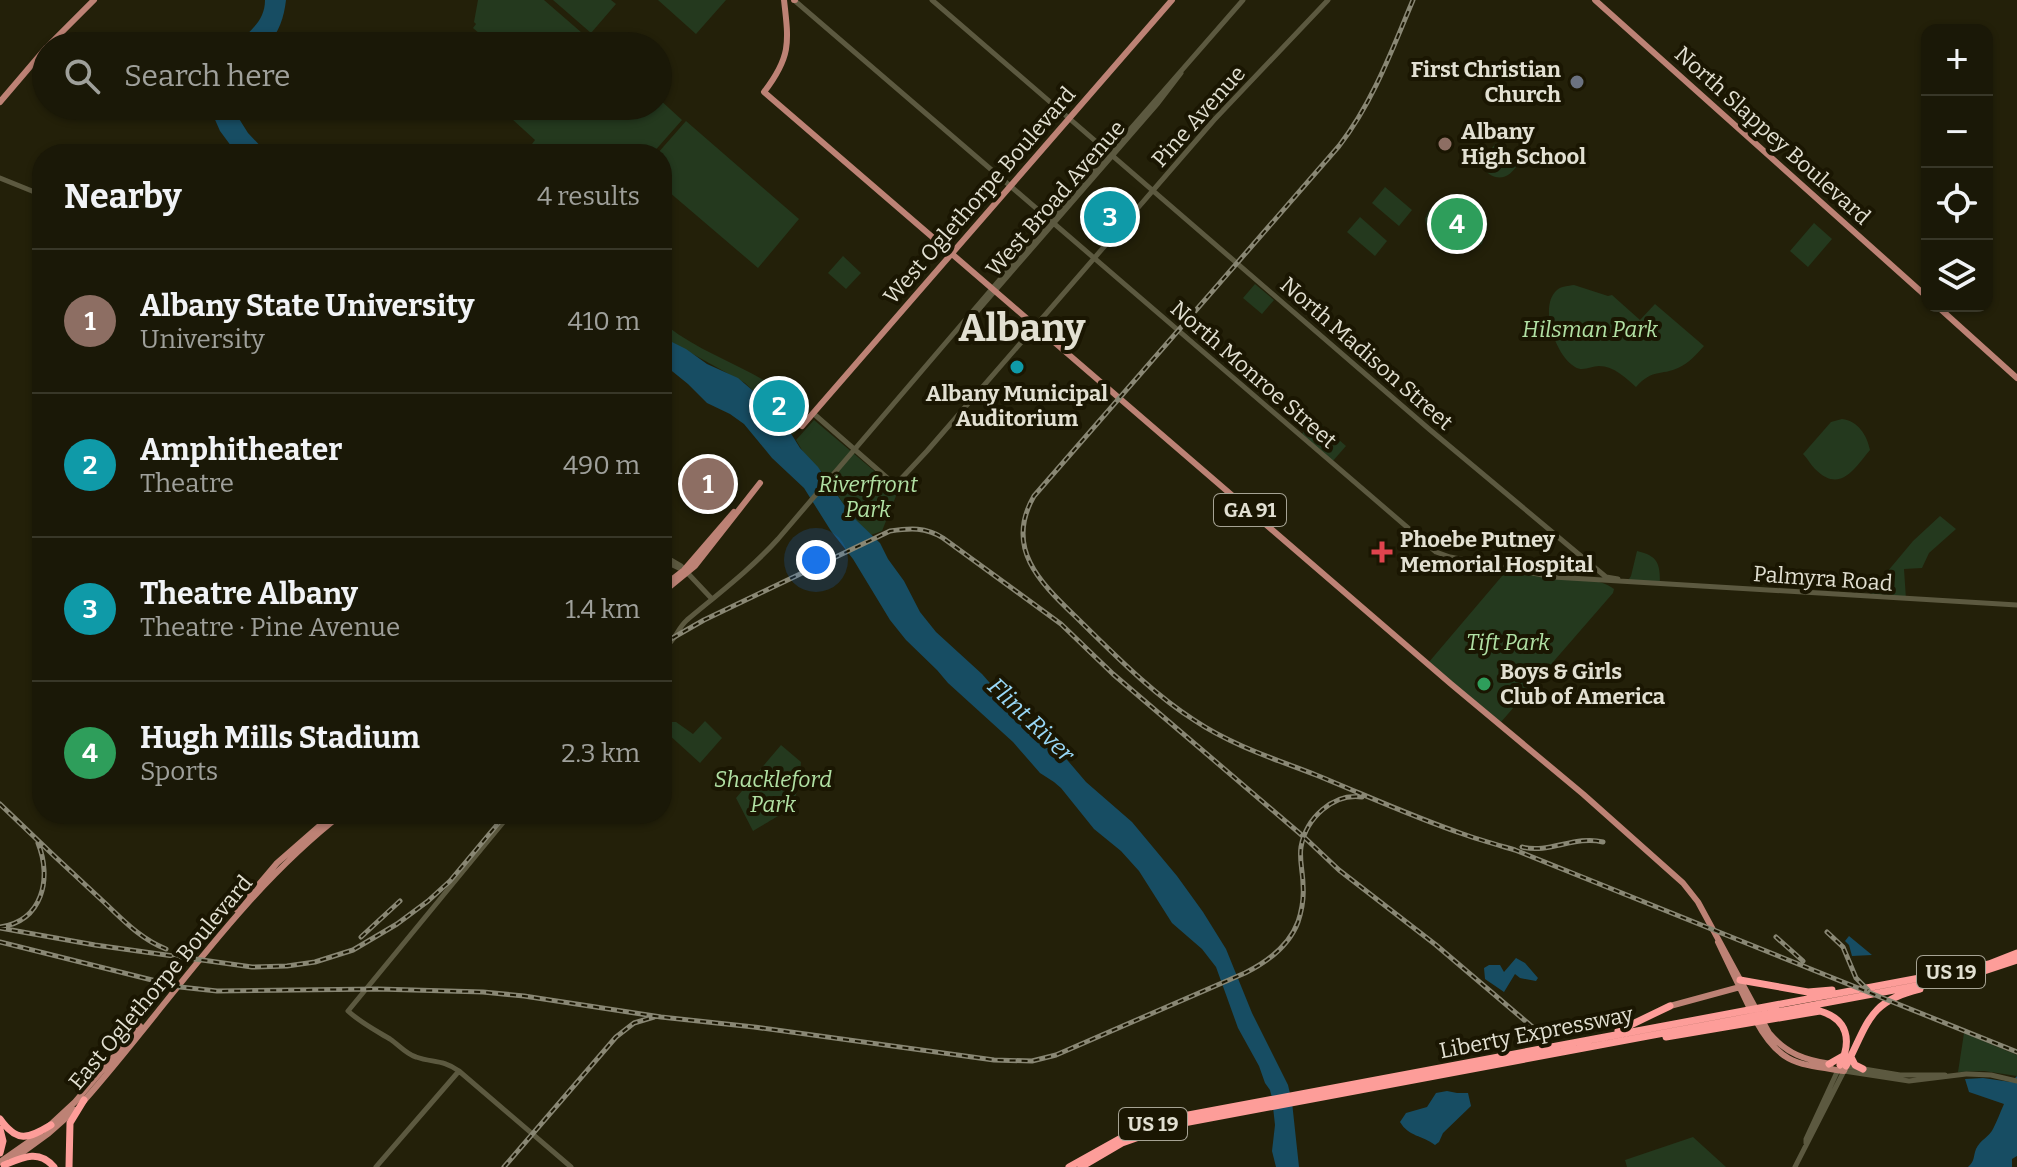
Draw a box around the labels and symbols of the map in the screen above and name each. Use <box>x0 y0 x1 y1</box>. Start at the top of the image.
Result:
street label: North Slappey Boulevard <box>1669 40 1876 230</box>
place label: First Christian Church <box>1411 56 1561 108</box>
street label: Pine Avenue <box>1146 60 1251 173</box>
marker: First Christian Church <box>1568 73 1586 91</box>
street label: West Oglethorpe Boulevard <box>878 81 1081 309</box>
street label: West Broad Avenue <box>980 115 1131 282</box>
place label: Albany High School <box>1461 118 1586 170</box>
marker: Albany High School <box>1436 135 1454 153</box>
pin: 3 <box>1084 187 1136 247</box>
pin: 4 <box>1431 194 1483 254</box>
street label: North Madison Street <box>1275 271 1458 436</box>
street label: North Monroe Street <box>1165 295 1342 454</box>
district label: Albany <box>959 305 1086 351</box>
park label: Hilsman Park <box>1522 316 1659 343</box>
marker: Albany Municipal Auditorium <box>1008 358 1026 376</box>
pin: 2 <box>753 376 805 436</box>
place label: Albany Municipal Auditorium <box>926 380 1108 432</box>
pin: 1 <box>682 454 734 514</box>
park label: Riverfront Park <box>818 471 918 523</box>
road number: GA 91 <box>1214 494 1286 526</box>
place label: Phoebe Putney Memorial Hospital <box>1400 526 1594 578</box>
your location <box>796 540 836 580</box>
marker: Phoebe Putney Memorial Hospital <box>1371 541 1393 563</box>
street label: Palmyra Road <box>1752 560 1894 597</box>
park label: Tift Park <box>1466 629 1551 656</box>
place label: Boys & Girls Club of America <box>1500 658 1666 710</box>
water label: Flint River <box>982 672 1081 769</box>
marker: Boys & Girls Club of America <box>1475 675 1493 693</box>
park label: Shackleford Park <box>714 766 832 818</box>
street label: East Oglethorpe Boulevard <box>63 870 258 1095</box>
road number: US 19 <box>1917 956 1985 988</box>
street label: Liberty Expressway <box>1437 1000 1636 1065</box>
road number: US 19 <box>1119 1108 1187 1140</box>

